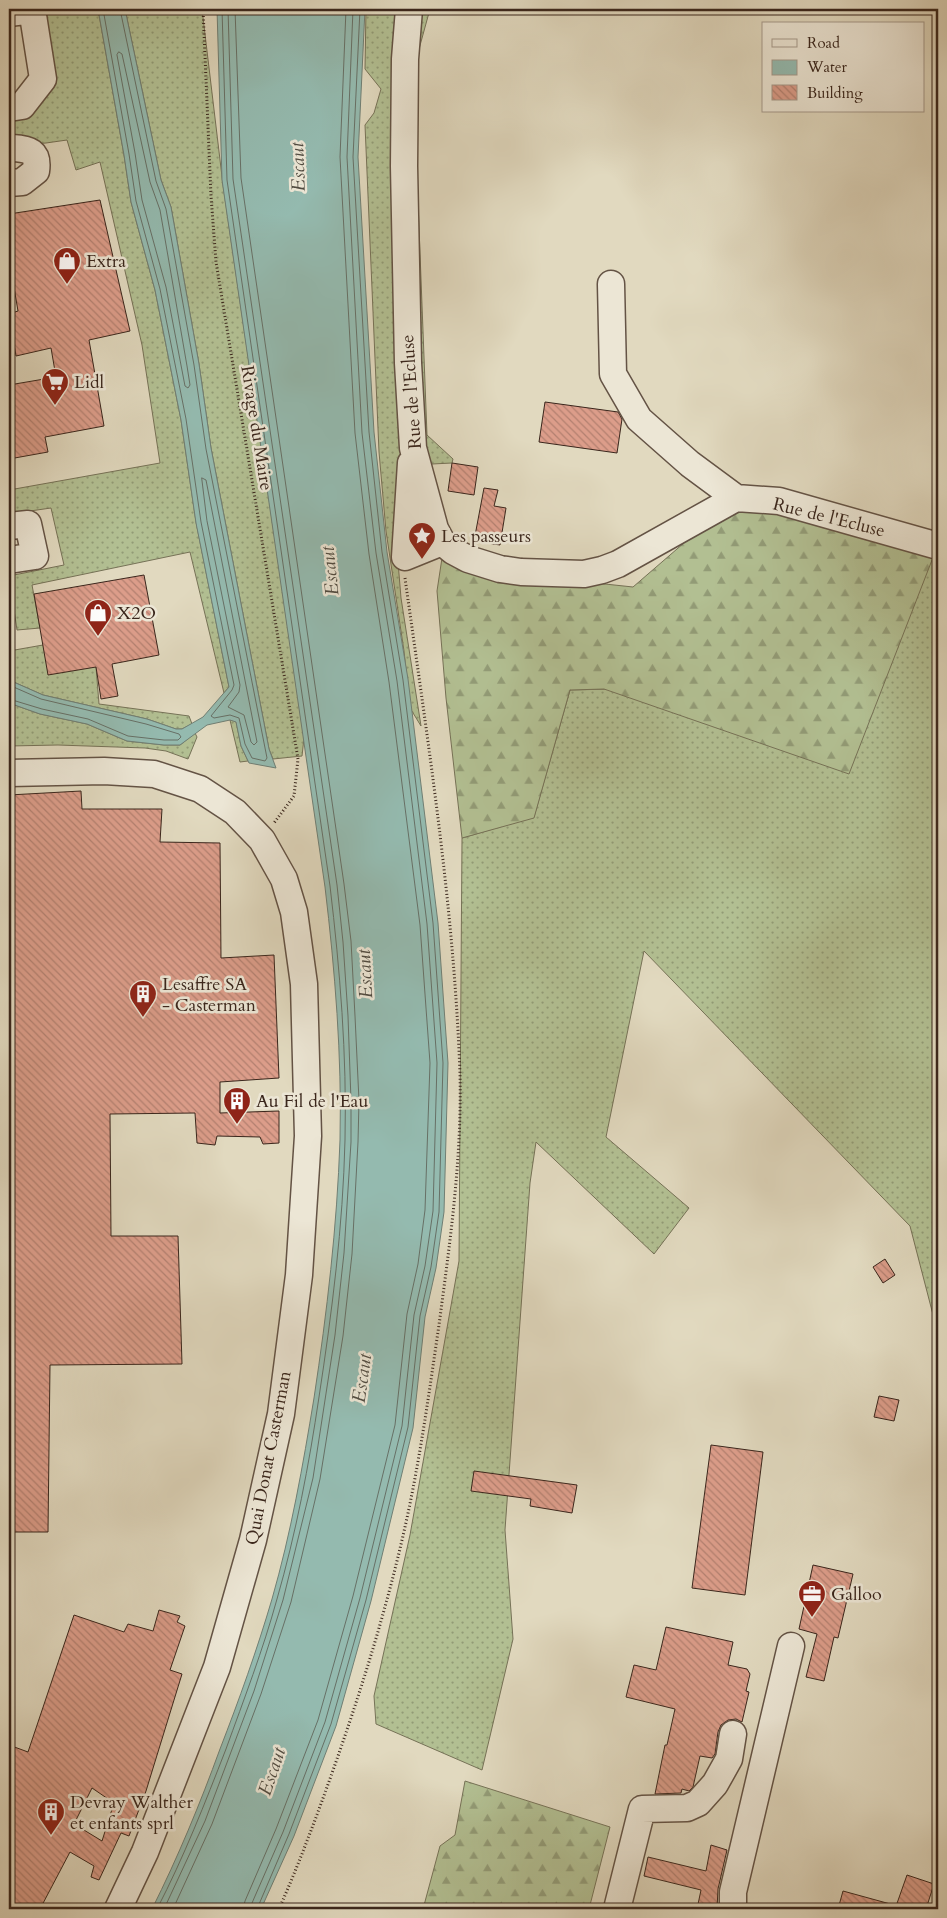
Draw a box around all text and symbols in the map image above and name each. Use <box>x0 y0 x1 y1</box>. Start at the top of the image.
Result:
legend <box>762 22 924 112</box>
text: Road <box>807 33 840 53</box>
text: Water <box>806 57 848 77</box>
text: Building <box>807 83 863 103</box>
water label: Escaut <box>284 141 312 192</box>
shop icon: Extra <box>52 246 82 285</box>
place label: Extra <box>86 249 126 274</box>
street label: Rue de l'Ecluse <box>395 334 428 450</box>
street label: Rivage du Maire <box>234 364 279 492</box>
supermarket icon: Lidl <box>40 367 70 406</box>
place label: Lidl <box>74 370 105 395</box>
street label: Rue de l'Ecluse <box>770 491 887 543</box>
place icon: Les passeurs <box>407 521 437 560</box>
place label: Les passeurs <box>441 524 531 549</box>
water label: Escaut <box>314 545 345 597</box>
shop icon: X2O <box>83 598 113 637</box>
place label: X2O <box>117 601 156 626</box>
water label: Escaut <box>351 948 379 999</box>
place label: Lesaffre SA - Casterman <box>162 972 257 1018</box>
building icon: Lesaffre SA - Casterman <box>128 979 158 1018</box>
building icon: Au Fil de l'Eau <box>222 1086 252 1125</box>
place label: Au Fil de l'Eau <box>256 1089 368 1114</box>
water label: Escaut <box>346 1351 378 1404</box>
street label: Quai Donat Casterman <box>239 1368 298 1547</box>
office icon: Galloo <box>797 1579 827 1618</box>
place label: Galloo <box>831 1582 882 1607</box>
water label: Escaut <box>252 1743 292 1799</box>
place label: Devray Walther et enfants sprl <box>70 1790 194 1836</box>
building icon: Devray Walther et enfants sprl <box>36 1797 66 1836</box>

